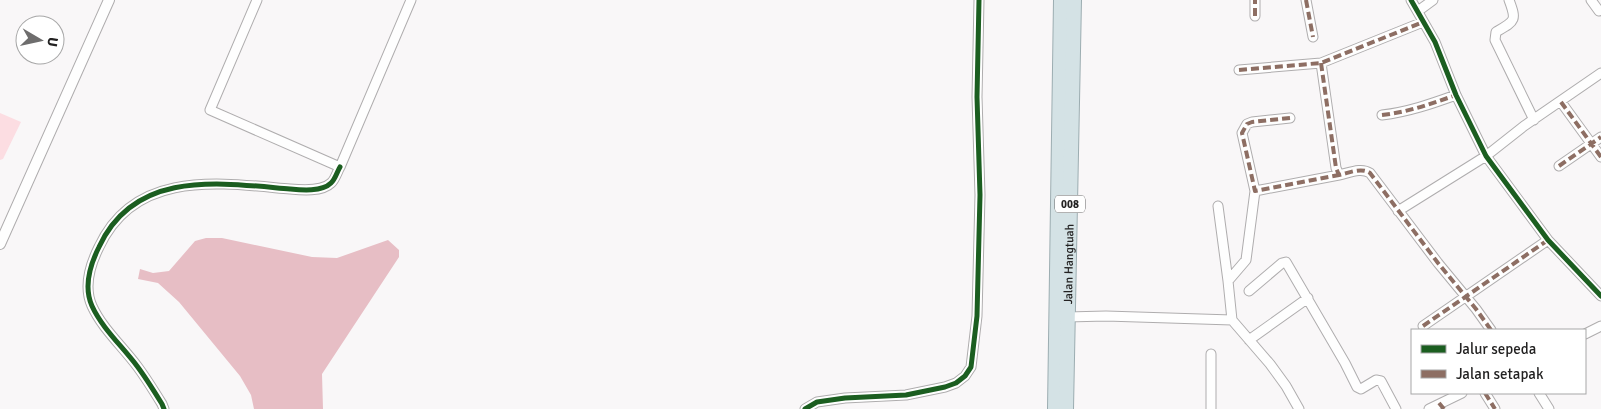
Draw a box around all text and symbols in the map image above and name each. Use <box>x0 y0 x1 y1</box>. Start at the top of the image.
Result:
north arrow <box>15 15 65 65</box>
text: U <box>43 36 61 48</box>
road number: 008 <box>1055 195 1085 212</box>
street label: Jalan Hangtuah <box>1061 224 1078 304</box>
legend <box>1411 329 1586 394</box>
text: Jalur sepeda <box>1456 340 1536 358</box>
text: Jalan setapak <box>1456 365 1544 383</box>

